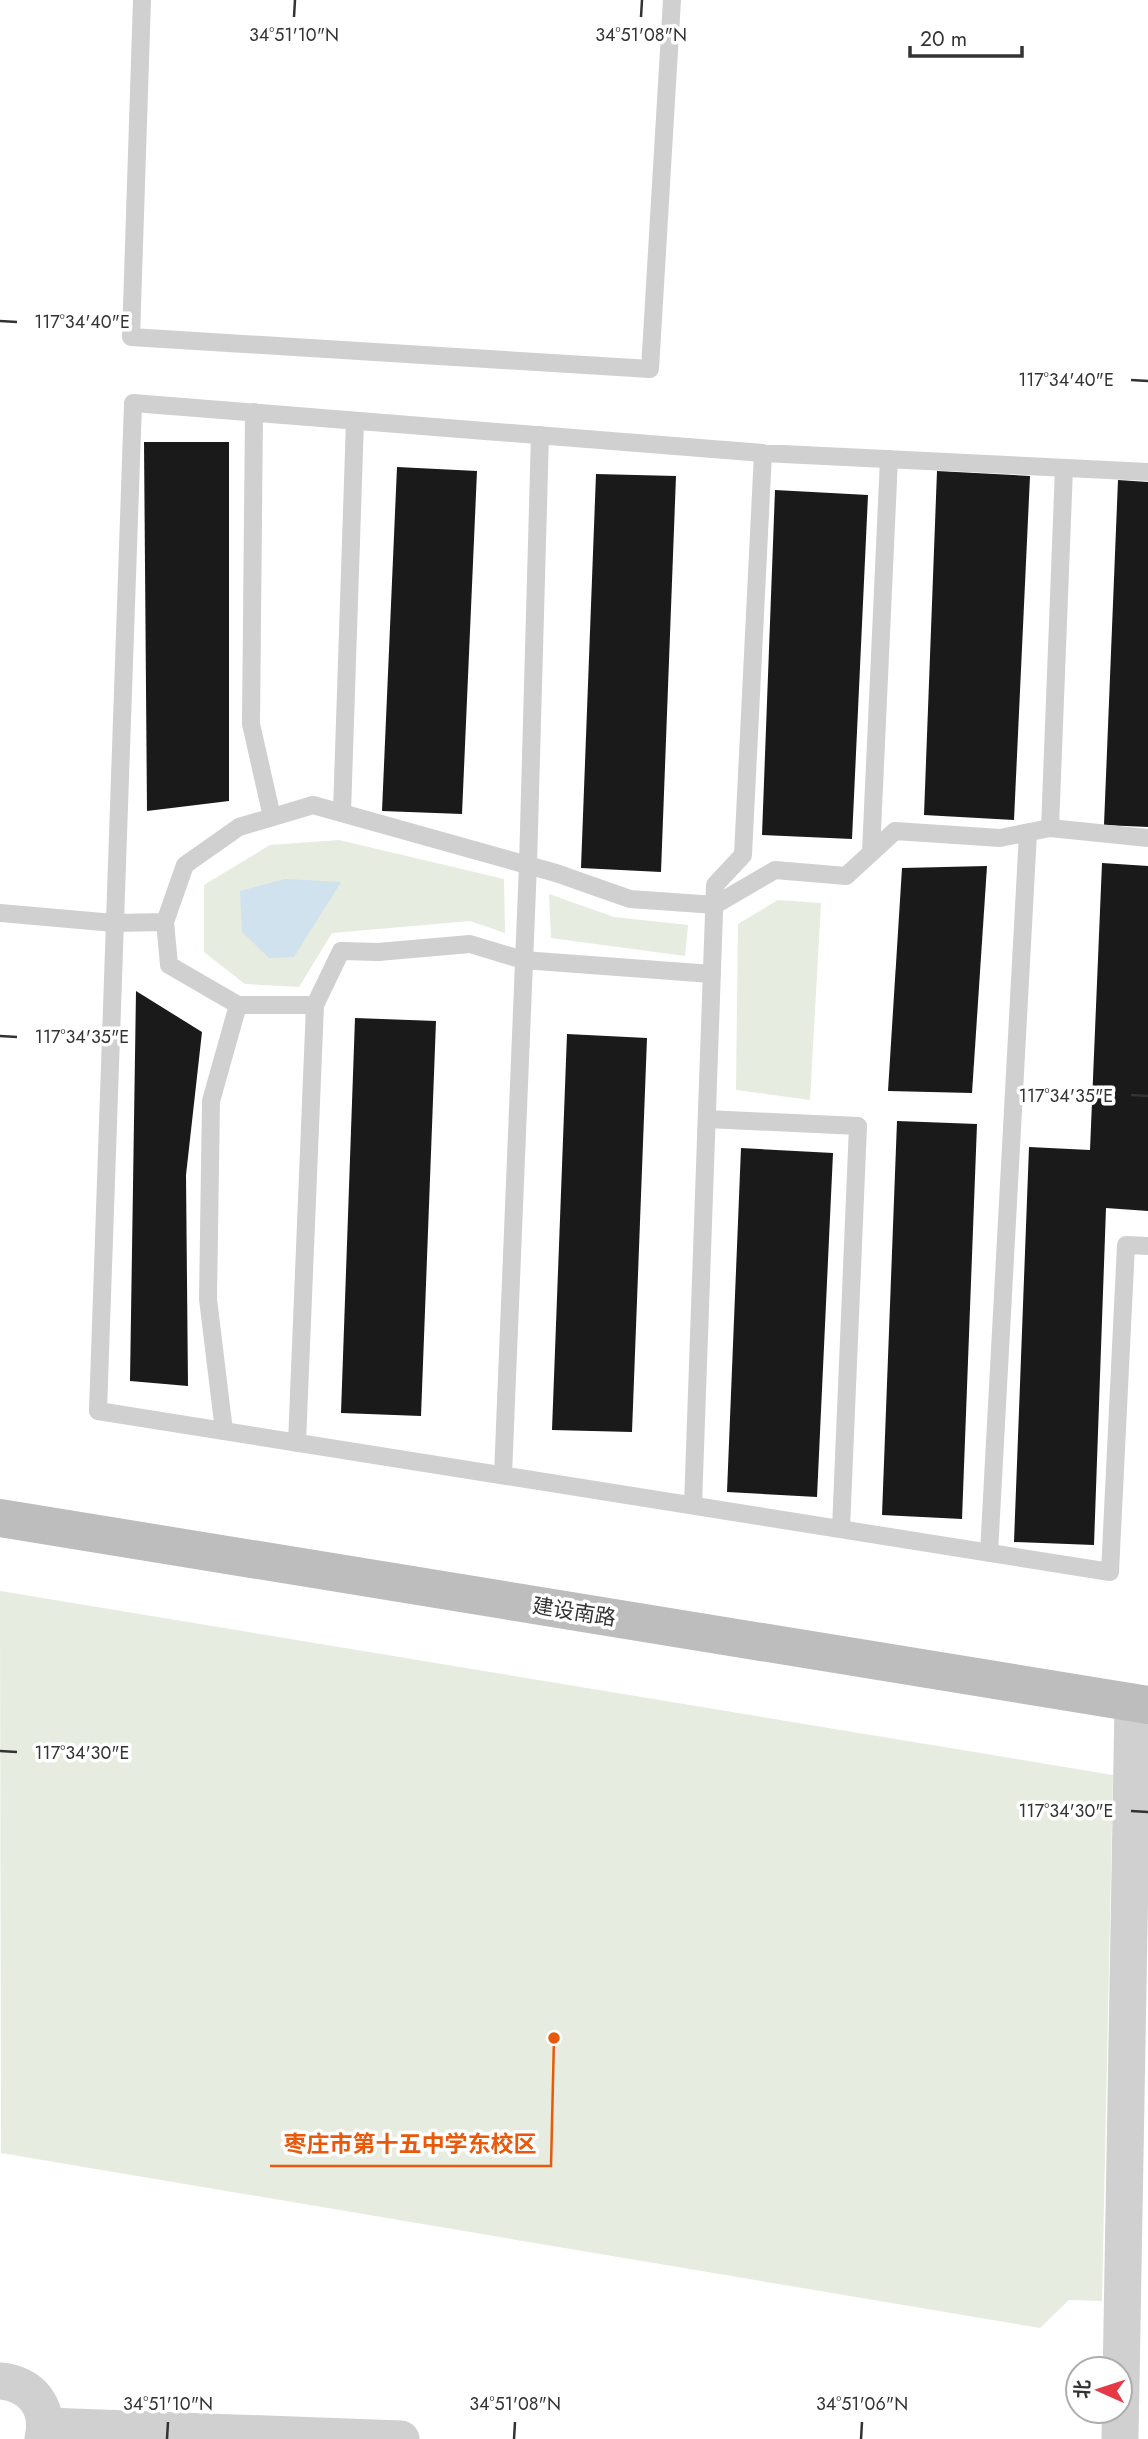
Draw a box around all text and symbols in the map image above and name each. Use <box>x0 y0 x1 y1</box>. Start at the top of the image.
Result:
scale bar <box>910 14 1022 58</box>
text: 34°51'10"N <box>249 22 339 48</box>
text: 34°51'08"N <box>595 22 687 48</box>
text: 20 m <box>920 24 967 54</box>
text: 117°34'40"E <box>34 309 130 335</box>
text: 117°34'40"E <box>1018 367 1114 393</box>
text: 117°34'35"E <box>35 1024 129 1050</box>
text: 117°34'35"E <box>1019 1083 1113 1109</box>
street label: 建设南路 <box>530 1591 618 1633</box>
text: 117°34'30"E <box>34 1740 130 1766</box>
text: 117°34'30"E <box>1018 1798 1114 1824</box>
callout: 枣庄市第十五中学东校区 <box>270 2122 551 2166</box>
text: 枣庄市第十五中学东校区 <box>284 2127 537 2161</box>
north arrow <box>1064 2355 1134 2425</box>
text: 北 <box>1069 2379 1097 2399</box>
text: 34°51'10"N <box>123 2391 213 2417</box>
text: 34°51'08"N <box>469 2391 561 2417</box>
text: 34°51'06"N <box>816 2391 908 2417</box>

